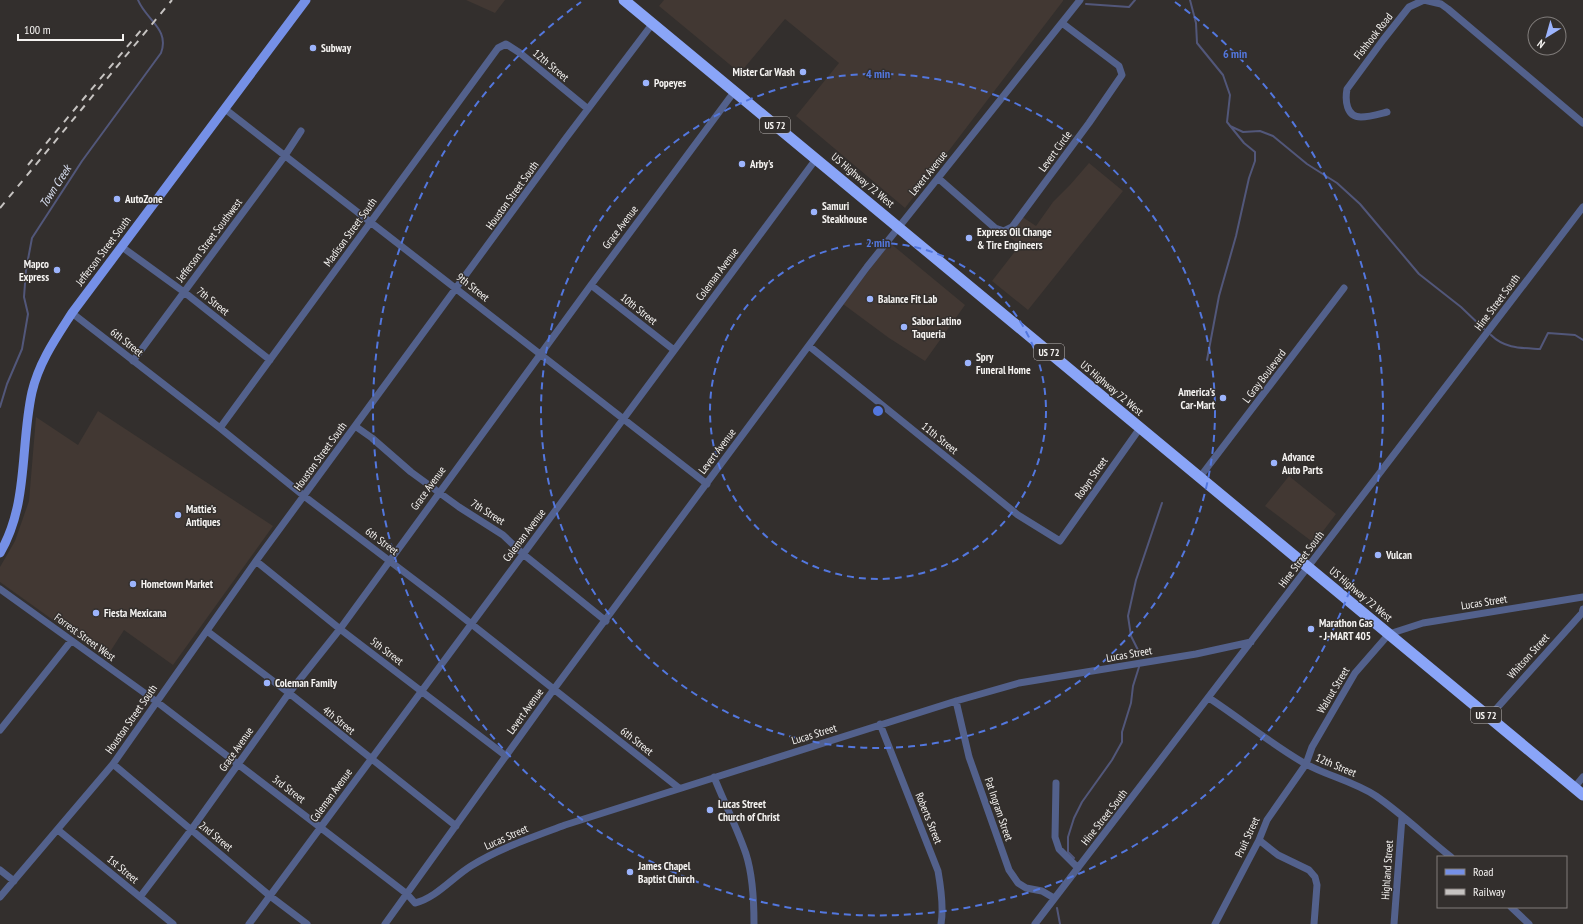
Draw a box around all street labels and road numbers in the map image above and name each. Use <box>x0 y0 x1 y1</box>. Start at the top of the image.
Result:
street label: Fishhook Road <box>1351 10 1396 62</box>
street label: 12th Street <box>530 46 572 84</box>
road number: US 72 <box>760 117 790 133</box>
street label: Levert Circle <box>1035 127 1075 174</box>
street label: Levert Avenue <box>906 147 951 198</box>
street label: US Highway 72 West <box>829 150 897 210</box>
street label: Houston Street South <box>482 158 542 232</box>
street label: Madison Street South <box>320 195 380 269</box>
street label: Jefferson Street Southwest <box>172 196 245 285</box>
street label: Grace Avenue <box>599 202 641 252</box>
street label: Jefferson Street South <box>72 213 134 289</box>
street label: Coleman Avenue <box>692 244 742 303</box>
street label: 9th Street <box>454 270 492 304</box>
street label: Hine Street South <box>1471 271 1523 333</box>
street label: 7th Street <box>194 284 232 318</box>
street label: 10th Street <box>618 290 660 328</box>
street label: 6th Street <box>108 325 146 359</box>
road number: US 72 <box>1034 344 1064 360</box>
street label: L Gray Boulevard <box>1239 346 1289 406</box>
street label: US Highway 72 West <box>1078 358 1146 418</box>
street label: Houston Street South <box>290 419 350 493</box>
street label: 11th Street <box>919 419 961 457</box>
street label: Levert Avenue <box>695 425 739 477</box>
street label: Robyn Street <box>1071 454 1111 502</box>
street label: Grace Avenue <box>407 463 449 513</box>
street label: 7th Street <box>468 496 508 528</box>
street label: Coleman Avenue <box>499 505 549 564</box>
street label: 6th Street <box>363 524 401 558</box>
street label: Hine Street South <box>1275 528 1327 590</box>
street label: US Highway 72 West <box>1327 564 1395 624</box>
street label: Lucas Street <box>1460 591 1508 613</box>
street label: Forrest Street West <box>52 610 118 664</box>
street label: Whitson Street <box>1504 630 1552 682</box>
street label: 5th Street <box>368 634 406 668</box>
street label: Lucas Street <box>1105 643 1153 665</box>
street label: Walnut Street <box>1314 664 1352 716</box>
street label: Houston Street South <box>102 682 160 756</box>
street label: Levert Avenue <box>504 685 547 737</box>
street label: 4th Street <box>320 703 358 737</box>
road number: US 72 <box>1471 707 1501 723</box>
street label: Lucas Street <box>790 721 838 747</box>
street label: Grace Avenue <box>216 724 257 774</box>
street label: 6th Street <box>618 724 656 758</box>
street label: 12th Street <box>1314 750 1358 780</box>
street label: Coleman Avenue <box>307 765 355 825</box>
street label: 3rd Street <box>270 772 308 806</box>
street label: Pat Ingram Street <box>982 775 1016 843</box>
street label: Hine Street South <box>1078 786 1130 848</box>
street label: Roberts Street <box>912 790 946 846</box>
street label: Pruit Street <box>1232 815 1262 859</box>
street label: 2nd Street <box>196 818 236 854</box>
street label: Lucas Street <box>482 821 530 853</box>
street label: Highland Street <box>1378 840 1396 900</box>
street label: 1st Street <box>104 852 142 886</box>

